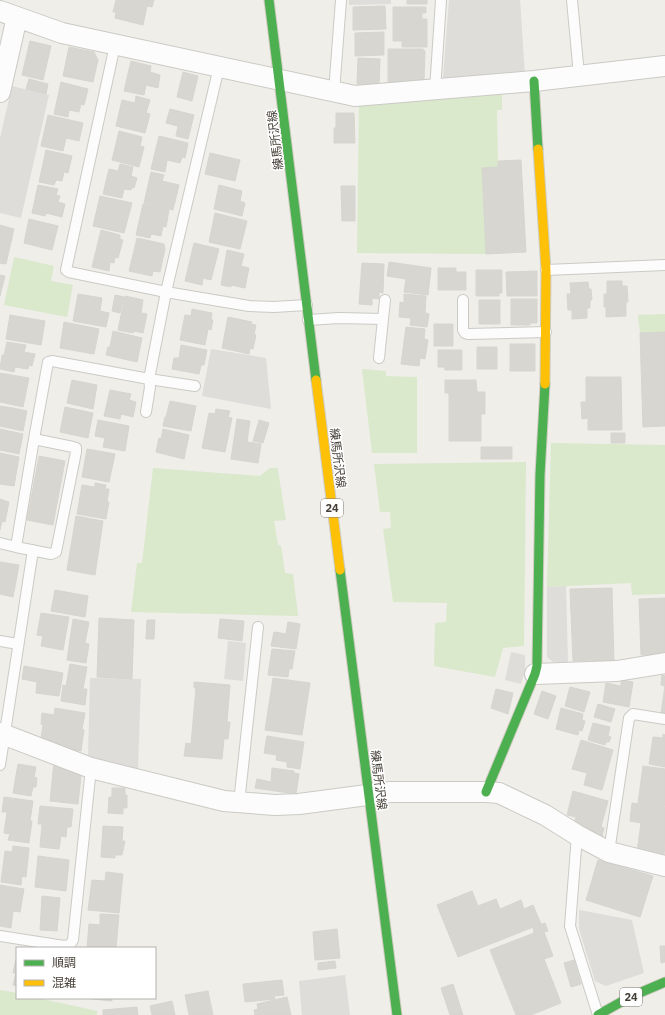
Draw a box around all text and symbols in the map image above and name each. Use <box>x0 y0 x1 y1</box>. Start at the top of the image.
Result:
street label: 練馬所沢線 <box>264 109 286 171</box>
street label: 練馬所沢線 <box>327 427 349 489</box>
road number: 24 <box>321 499 343 517</box>
street label: 練馬所沢線 <box>368 749 390 811</box>
legend <box>16 947 156 999</box>
text: 順調 <box>52 955 76 970</box>
text: 混雑 <box>52 975 76 990</box>
road number: 24 <box>620 988 642 1006</box>

